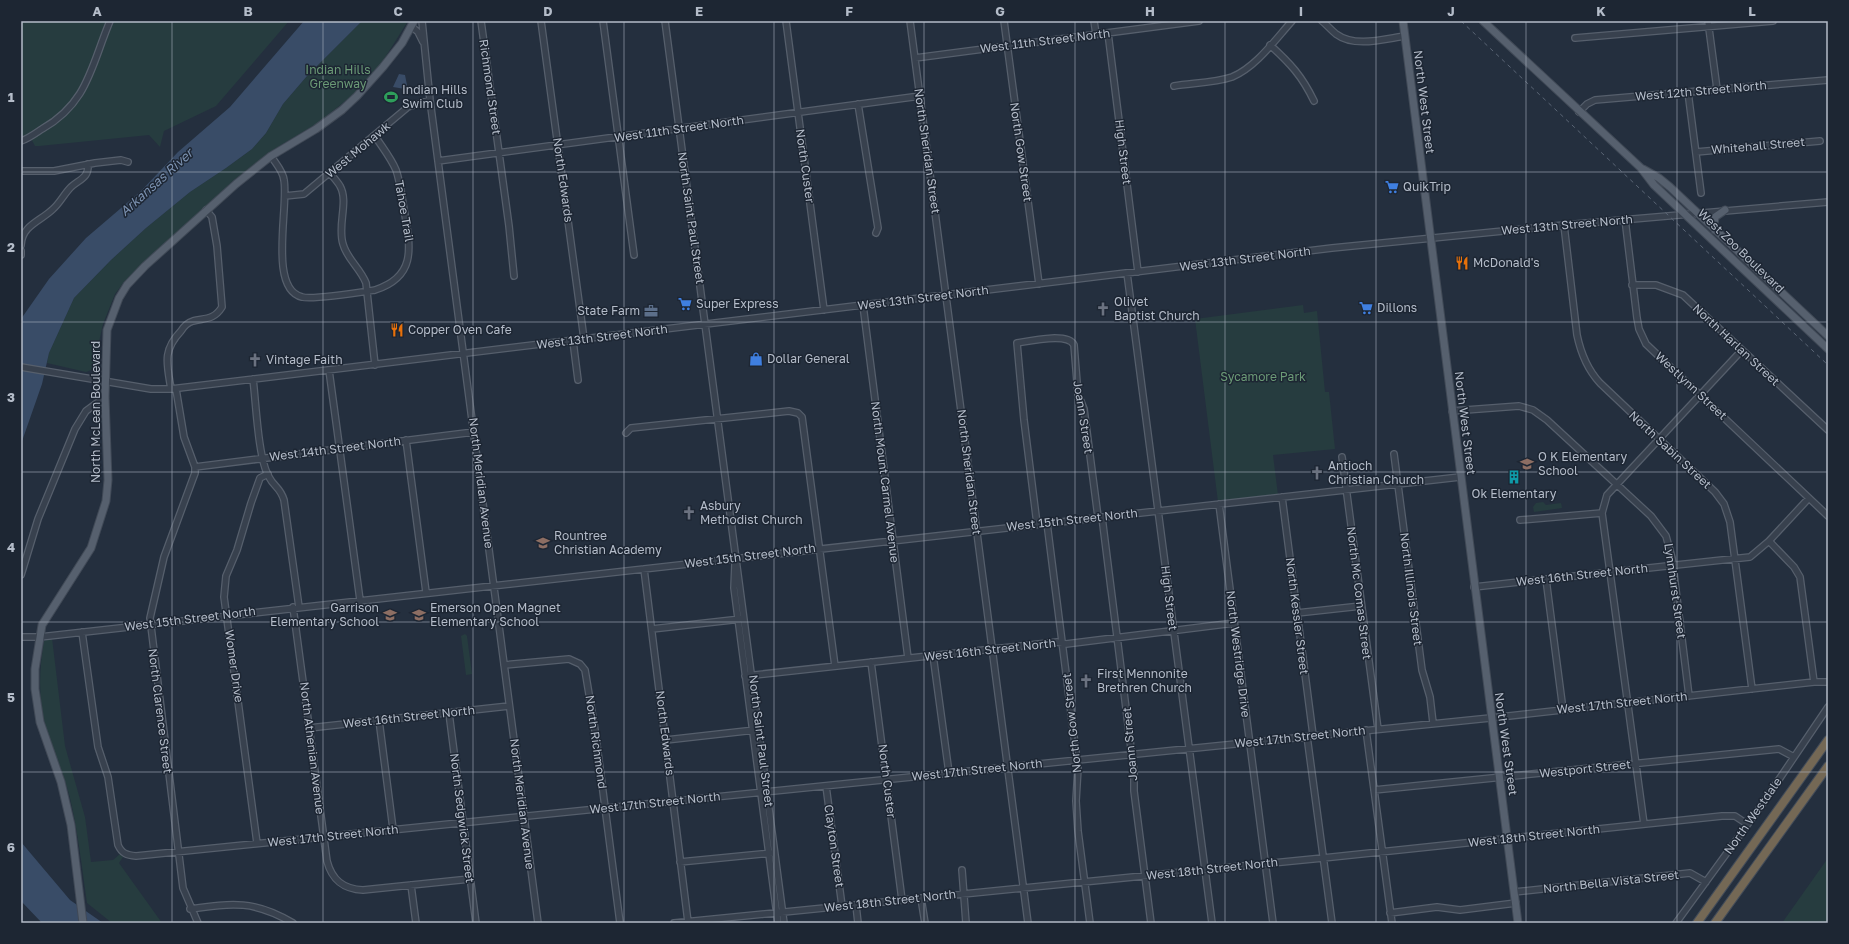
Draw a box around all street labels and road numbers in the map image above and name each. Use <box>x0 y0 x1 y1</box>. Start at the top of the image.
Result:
street label: West 11th Street North <box>979 25 1111 56</box>
street label: Richmond Street <box>476 38 505 136</box>
street label: North West Street <box>1411 49 1438 155</box>
street label: West 12th Street North <box>1635 77 1767 104</box>
street label: North Sheridan Street <box>911 87 944 215</box>
street label: North Gow Street <box>1007 101 1036 203</box>
street label: West 11th Street North <box>613 112 745 145</box>
street label: West Mohawk <box>322 118 393 181</box>
street label: High Street <box>1112 118 1135 186</box>
street label: North Custer <box>793 128 818 204</box>
street label: Whitehall Street <box>1710 134 1806 157</box>
street label: North Edwards <box>550 137 577 223</box>
street label: North Saint Paul Street <box>675 151 708 285</box>
street label: Tahoe Trail <box>392 179 417 243</box>
street label: West Zoo Boulevard <box>1695 205 1788 296</box>
street label: West 13th Street North <box>1500 211 1633 238</box>
street label: West 13th Street North <box>1178 243 1311 274</box>
street label: West 13th Street North <box>856 282 989 313</box>
street label: North Harlan Street <box>1690 300 1783 389</box>
street label: West 13th Street North <box>535 321 668 352</box>
street label: North McLean Boulevard <box>88 341 103 483</box>
street label: Westlynn Street <box>1652 349 1731 423</box>
street label: North West Street <box>1452 370 1479 476</box>
street label: Joann Street <box>1070 379 1097 455</box>
street label: North Mount Carmel Avenue <box>868 400 903 564</box>
street label: North Sheridan Street <box>954 408 985 536</box>
street label: North Sabin Street <box>1626 408 1715 492</box>
street label: North Meridian Avenue <box>466 417 497 549</box>
street label: West 14th Street North <box>268 433 402 464</box>
street label: West 15th Street North <box>1005 505 1138 534</box>
street label: North Mc Comas Street <box>1344 526 1375 661</box>
street label: North Illinois Street <box>1397 532 1426 647</box>
street label: West 15th Street North <box>683 540 816 571</box>
street label: Lynnhurst Street <box>1661 542 1690 640</box>
street label: North Kessler Street <box>1283 556 1312 676</box>
street label: West 16th Street North <box>1515 560 1649 589</box>
street label: High Street <box>1158 564 1181 632</box>
street label: North Westridge Drive <box>1223 590 1254 718</box>
street label: West 15th Street North <box>123 603 256 634</box>
street label: Womer Drive <box>222 629 247 703</box>
street label: West 16th Street North <box>923 635 1057 664</box>
street label: North Clarence Street <box>145 647 176 775</box>
street label: North Gow Street <box>1059 672 1084 774</box>
street label: North Saint Paul Street <box>746 674 777 808</box>
street label: North Athenian Avenue <box>297 681 328 815</box>
street label: West 17th Street North <box>1556 688 1688 717</box>
street label: North Edwards <box>653 690 678 776</box>
street label: North West Street <box>1492 691 1521 797</box>
street label: North Richmond <box>583 694 610 790</box>
street label: West 16th Street North <box>342 702 476 731</box>
street label: Joann Street <box>1119 706 1140 782</box>
street label: West 17th Street North <box>1234 722 1366 751</box>
street label: North Meridian Avenue <box>507 738 538 870</box>
street label: North Custer <box>876 743 900 819</box>
street label: North Sedgwick Street <box>447 752 478 884</box>
street label: West 17th Street North <box>911 755 1043 784</box>
street label: Westport Street <box>1538 756 1632 781</box>
street label: North Westdale <box>1721 774 1785 857</box>
street label: West 17th Street North <box>589 788 721 817</box>
street label: Clayton Street <box>821 804 848 889</box>
street label: West 17th Street North <box>267 821 399 850</box>
street label: West 18th Street North <box>1467 821 1601 850</box>
street label: West 18th Street North <box>1145 854 1279 883</box>
street label: North Bella Vista Street <box>1542 867 1680 896</box>
street label: West 18th Street North <box>823 886 957 915</box>

